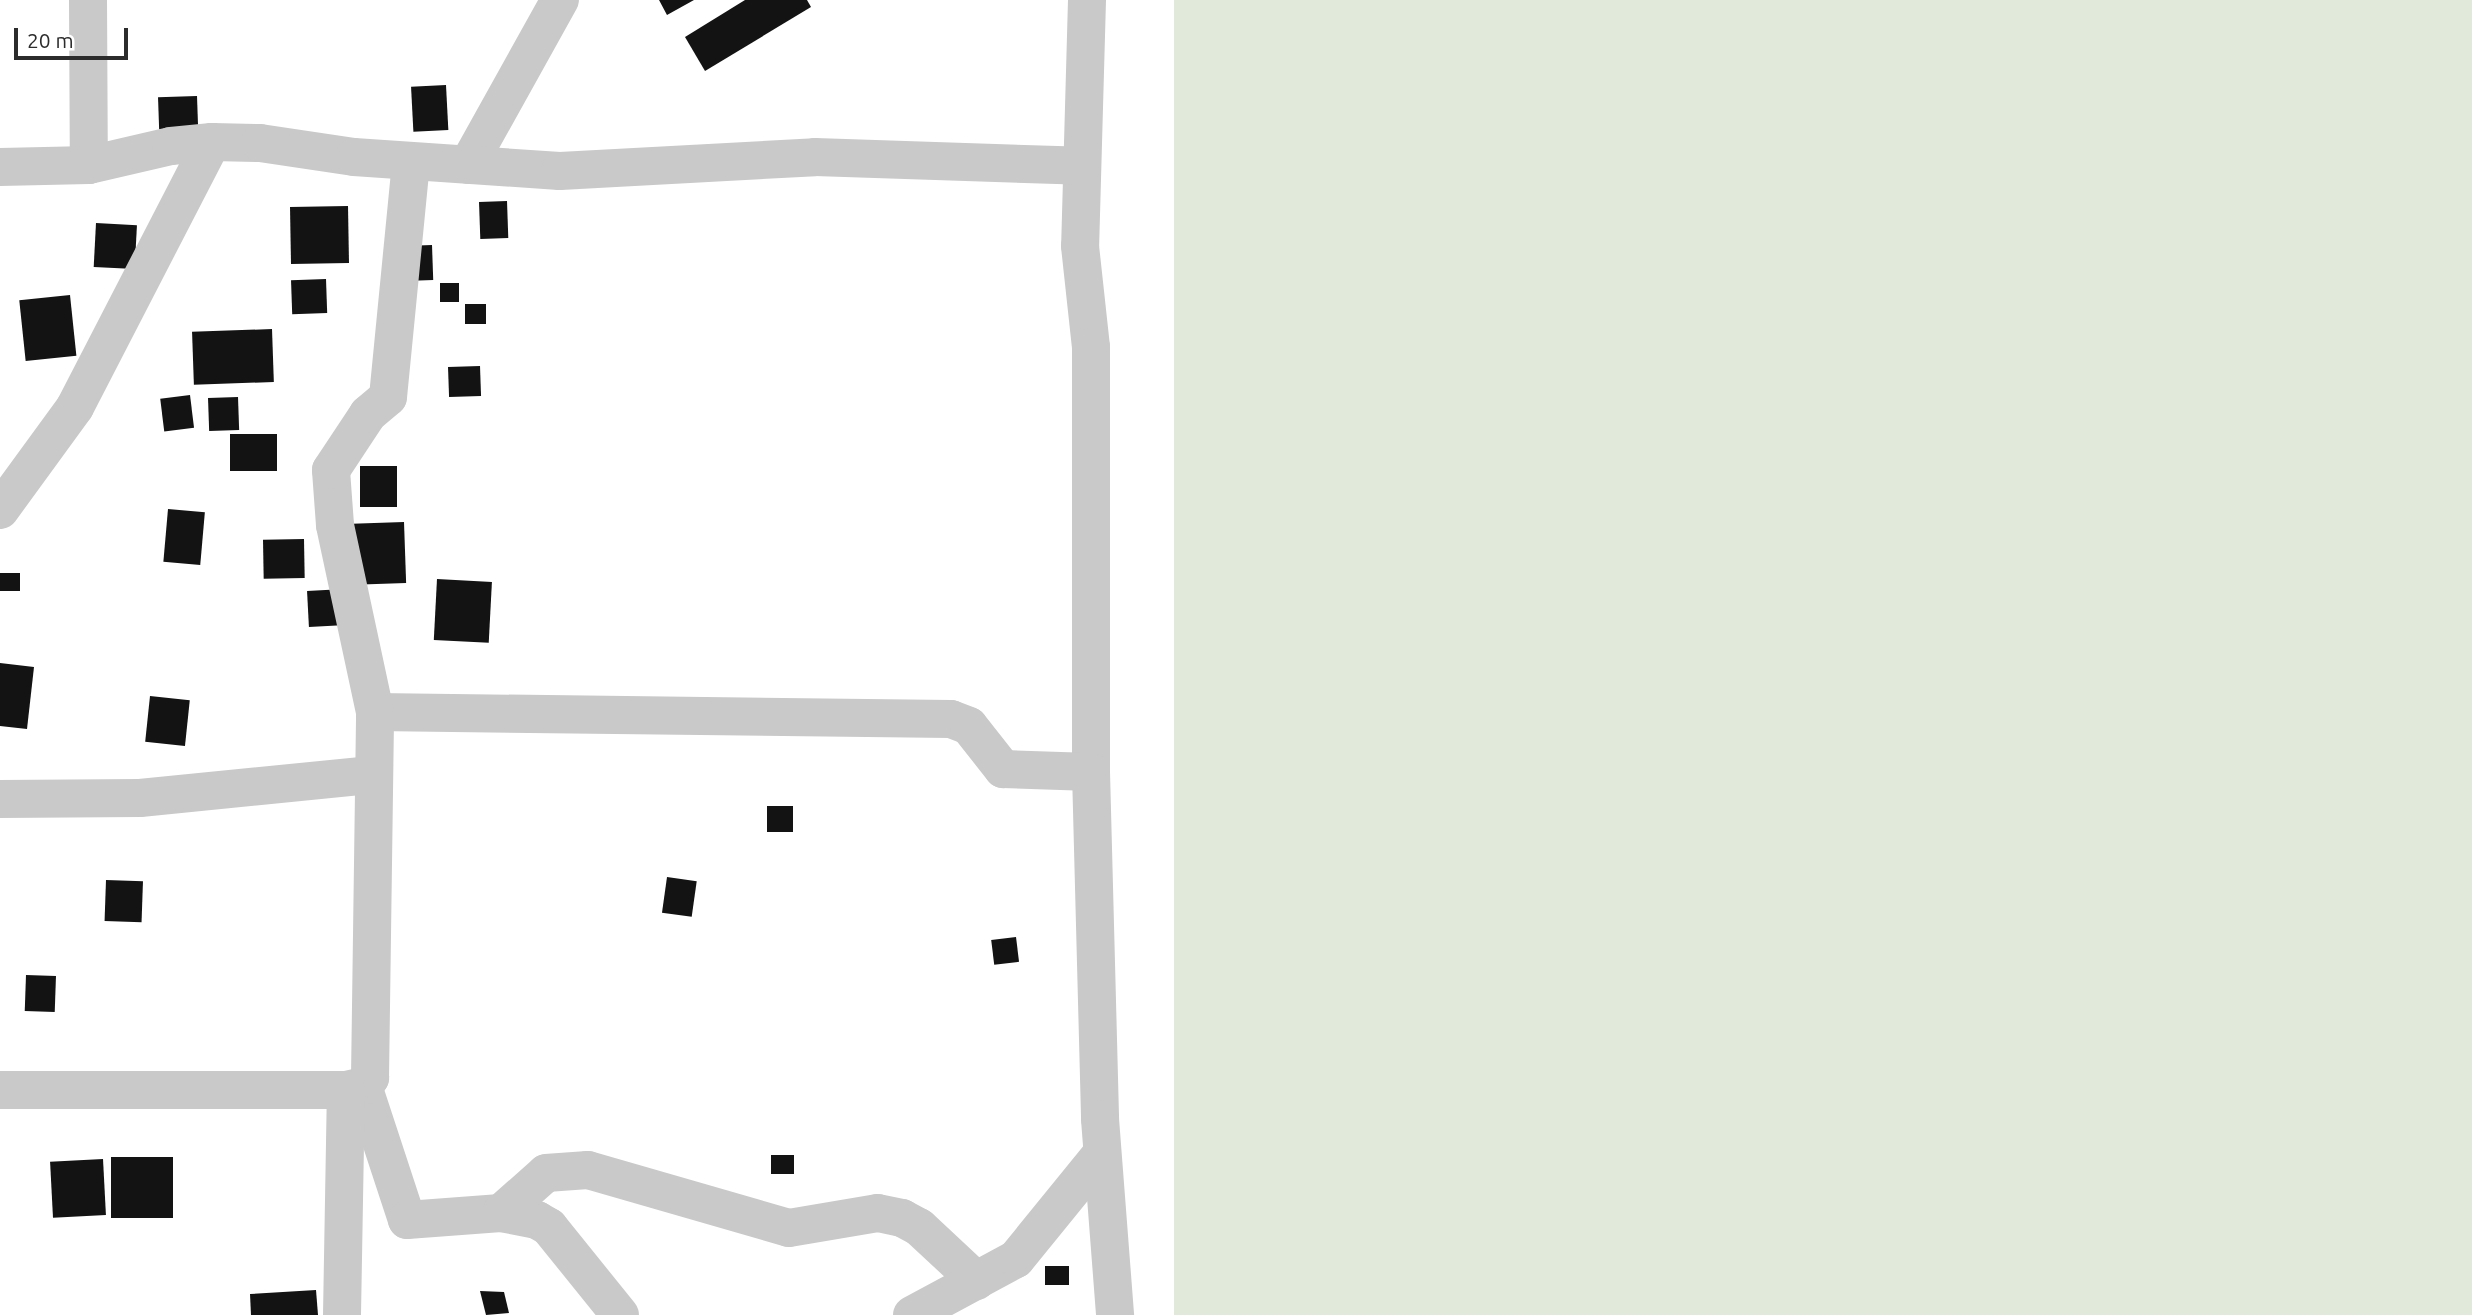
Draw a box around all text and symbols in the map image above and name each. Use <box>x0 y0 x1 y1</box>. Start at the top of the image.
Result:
scale bar <box>18 14 131 58</box>
text: 20 m <box>27 28 74 52</box>

